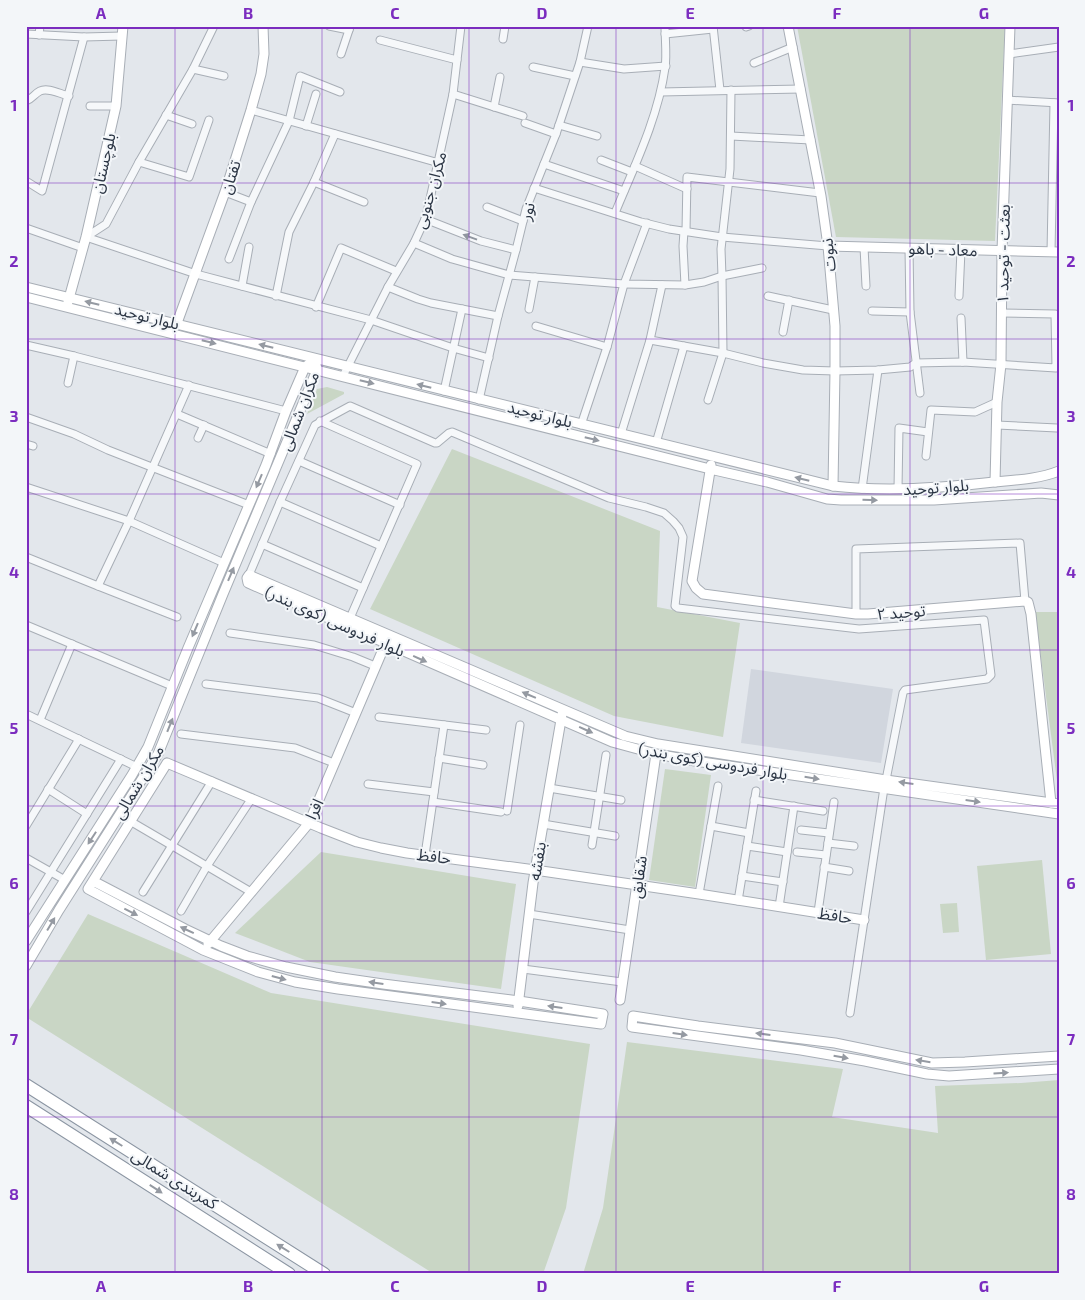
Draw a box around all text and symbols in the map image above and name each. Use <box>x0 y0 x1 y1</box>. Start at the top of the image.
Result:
text: A <box>96 3 107 22</box>
text: B <box>243 3 253 22</box>
text: C <box>390 3 400 22</box>
text: D <box>537 3 548 22</box>
text: E <box>685 3 695 22</box>
text: F <box>833 3 842 22</box>
text: G <box>979 3 989 22</box>
text: 1 <box>11 95 17 114</box>
text: 1 <box>1068 95 1074 114</box>
street label: بلوچستان <box>86 131 121 195</box>
street label: مکران جنوبی <box>409 149 451 231</box>
street label: تفتان <box>215 157 245 196</box>
street label: نور <box>515 200 539 223</box>
street label: بعثت - توحید ۱ <box>992 204 1014 304</box>
one-way arrow <box>462 233 477 241</box>
street label: نبوت <box>816 237 840 273</box>
street label: معاد - باهو <box>908 238 978 260</box>
text: 2 <box>9 251 19 270</box>
text: 2 <box>1066 251 1076 270</box>
one-way arrow <box>84 298 99 306</box>
street label: بلوار توحید <box>112 298 182 334</box>
one-way arrow <box>202 338 217 346</box>
one-way arrow <box>259 342 274 350</box>
street label: مکران شمالی <box>275 369 323 453</box>
one-way arrow <box>359 379 374 387</box>
one-way arrow <box>416 382 431 390</box>
street label: بلوار توحید <box>505 396 575 432</box>
text: 3 <box>9 406 19 425</box>
text: 3 <box>1066 406 1076 425</box>
one-way arrow <box>585 435 600 443</box>
one-way arrow <box>255 474 263 488</box>
one-way arrow <box>795 475 810 483</box>
street label: بلوار توحید <box>902 475 970 499</box>
one-way arrow <box>862 496 878 504</box>
text: 4 <box>9 562 19 581</box>
text: 4 <box>1066 562 1076 581</box>
one-way arrow <box>228 567 236 581</box>
street label: بلوار فردوسی (کوی بندر) <box>262 581 408 661</box>
street label: توحید ۲ <box>876 600 927 624</box>
one-way arrow <box>190 623 198 638</box>
one-way arrow <box>413 655 427 663</box>
one-way arrow <box>522 690 536 698</box>
one-way arrow <box>166 717 174 732</box>
text: 5 <box>10 718 19 737</box>
text: 5 <box>1067 718 1076 737</box>
one-way arrow <box>578 727 593 735</box>
street label: بلوار فردوسی (کوی بندر) <box>637 738 789 784</box>
street label: مکران شمالی <box>108 741 168 823</box>
one-way arrow <box>804 774 820 782</box>
one-way arrow <box>898 779 914 787</box>
street label: افرا <box>301 795 327 823</box>
one-way arrow <box>965 798 981 806</box>
one-way arrow <box>87 831 97 845</box>
street label: بنفشه <box>524 840 549 882</box>
street label: حافظ <box>416 844 452 867</box>
street label: شقایق <box>625 854 652 900</box>
text: 6 <box>9 873 19 892</box>
text: 6 <box>1066 873 1076 892</box>
street label: حافظ <box>817 902 854 927</box>
one-way arrow <box>124 908 138 916</box>
one-way arrow <box>46 917 55 930</box>
one-way arrow <box>180 926 194 934</box>
one-way arrow <box>271 974 286 982</box>
one-way arrow <box>368 979 384 987</box>
one-way arrow <box>432 999 448 1007</box>
one-way arrow <box>546 1002 562 1010</box>
text: 7 <box>10 1029 19 1048</box>
text: 7 <box>1067 1029 1076 1048</box>
one-way arrow <box>672 1030 688 1038</box>
one-way arrow <box>754 1030 770 1038</box>
one-way arrow <box>833 1053 849 1061</box>
one-way arrow <box>914 1057 930 1065</box>
one-way arrow <box>994 1068 1010 1076</box>
one-way arrow <box>110 1137 123 1147</box>
street label: کمربندی شمالی <box>128 1145 222 1214</box>
text: 8 <box>9 1184 19 1203</box>
one-way arrow <box>149 1184 163 1193</box>
text: 8 <box>1066 1184 1076 1203</box>
one-way arrow <box>277 1243 290 1252</box>
text: A <box>96 1276 107 1295</box>
text: B <box>243 1276 253 1295</box>
text: C <box>390 1276 400 1295</box>
text: D <box>537 1276 548 1295</box>
text: E <box>685 1276 695 1295</box>
text: F <box>833 1276 842 1295</box>
text: G <box>979 1276 989 1295</box>

